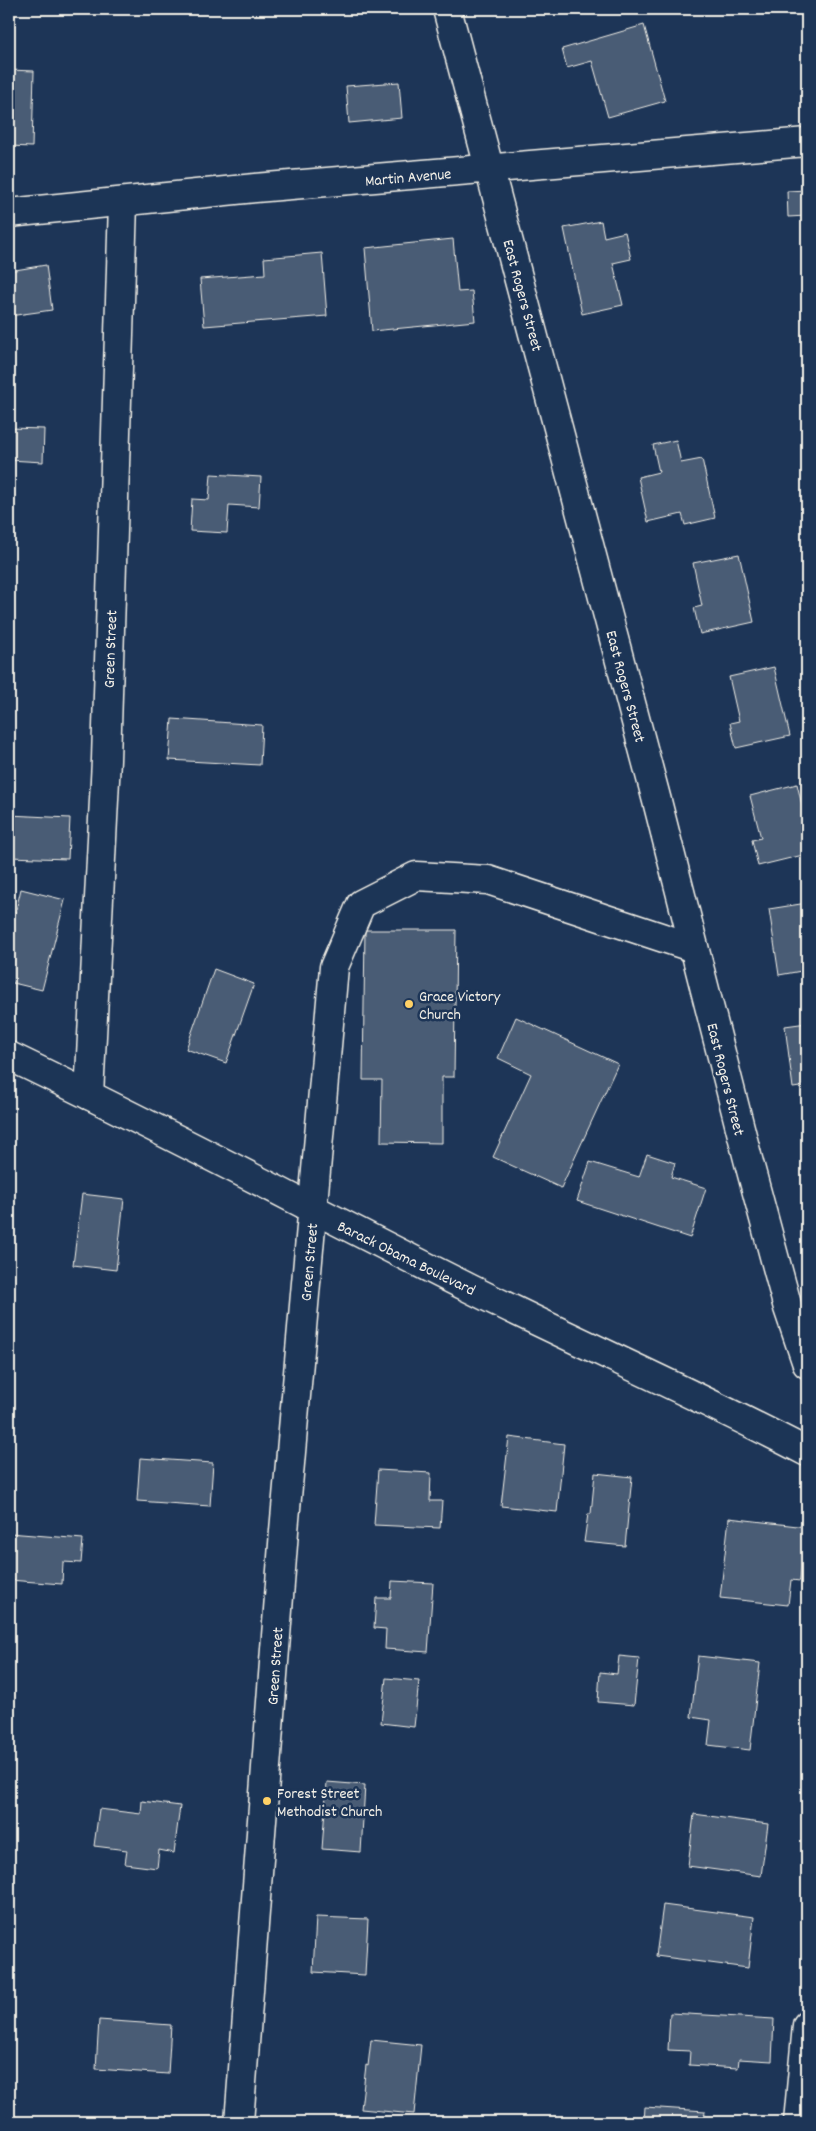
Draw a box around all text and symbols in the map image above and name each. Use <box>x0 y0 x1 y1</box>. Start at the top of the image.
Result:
street label: Martin Avenue <box>364 163 452 194</box>
street label: East Rogers Street <box>496 237 548 354</box>
street label: Green Street <box>99 610 124 688</box>
street label: East Rogers Street <box>599 628 651 745</box>
place label: Grace Victory Church <box>419 986 501 1027</box>
marker: Grace Victory Church <box>403 998 415 1010</box>
street label: East Rogers Street <box>699 1021 750 1138</box>
street label: Barack Obama Boulevard <box>333 1216 479 1303</box>
street label: Green Street <box>296 1222 325 1302</box>
street label: Green Street <box>262 1626 291 1706</box>
place label: Forest Street Methodist Church <box>277 1783 382 1824</box>
marker: Forest Street Methodist Church <box>261 1795 273 1807</box>

